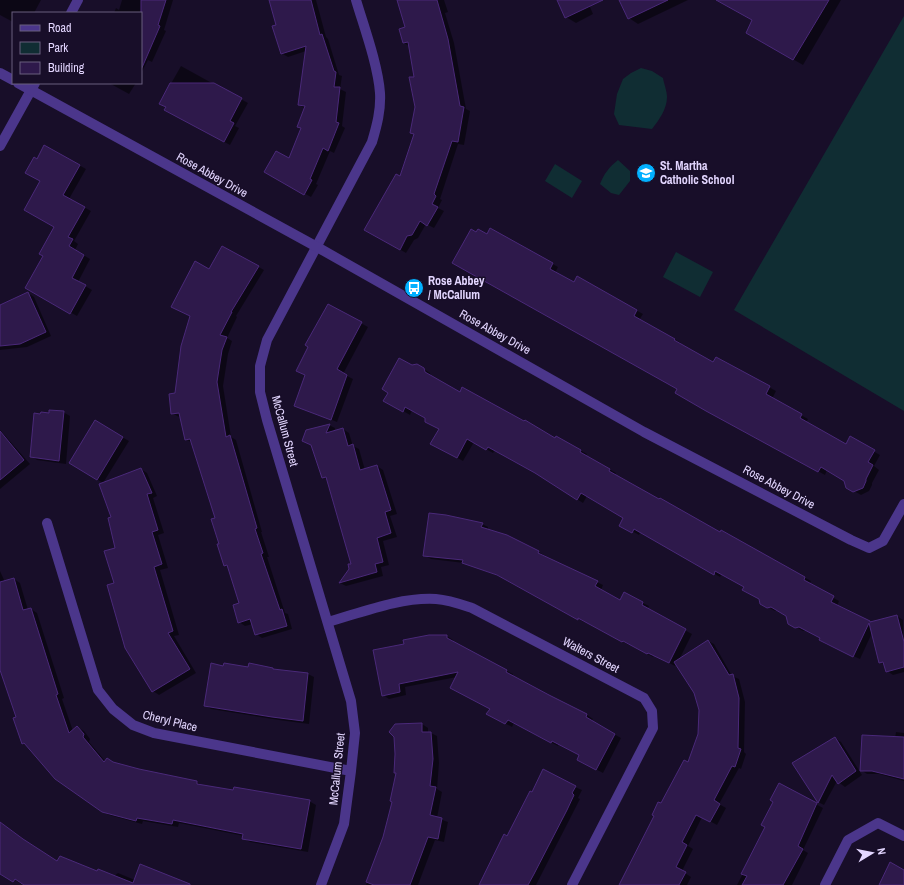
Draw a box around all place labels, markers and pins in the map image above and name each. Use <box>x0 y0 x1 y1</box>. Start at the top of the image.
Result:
place label: St. Martha Catholic School <box>660 158 735 188</box>
school or university icon: St. Martha Catholic School <box>635 162 657 184</box>
place label: Rose Abbey / McCallum <box>428 273 485 303</box>
bus stop icon: Rose Abbey / McCallum <box>403 277 425 299</box>

